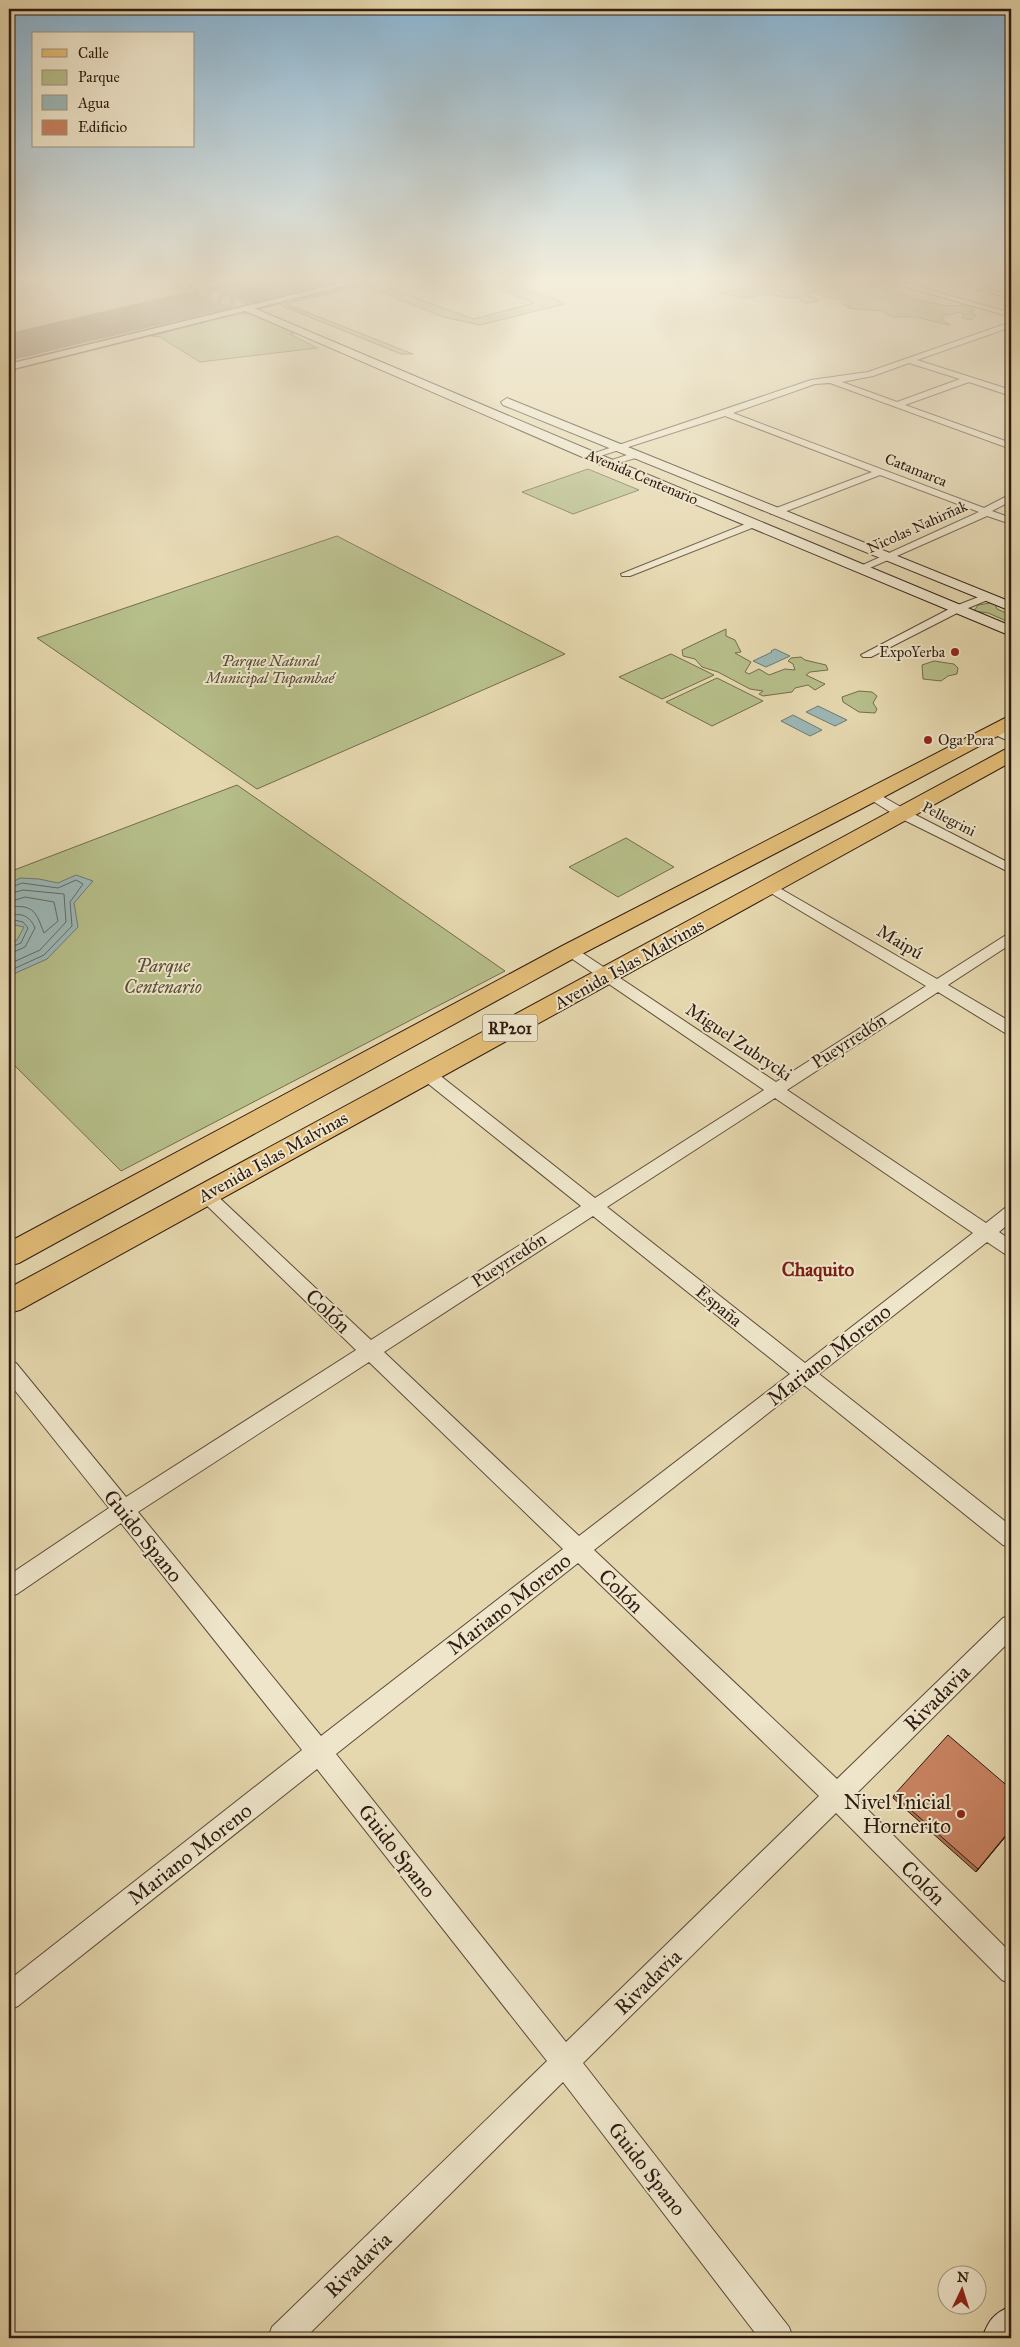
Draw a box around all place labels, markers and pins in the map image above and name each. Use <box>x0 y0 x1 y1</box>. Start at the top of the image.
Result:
place label: ExpoYerba <box>879 643 946 661</box>
marker: ExpoYerba <box>949 646 961 658</box>
place label: Oga Pora <box>938 731 994 749</box>
marker: Oga Pora <box>922 734 934 746</box>
place label: Nivel Inicial Hornerito <box>844 1789 951 1839</box>
marker: Nivel Inicial Hornerito <box>955 1808 967 1820</box>

